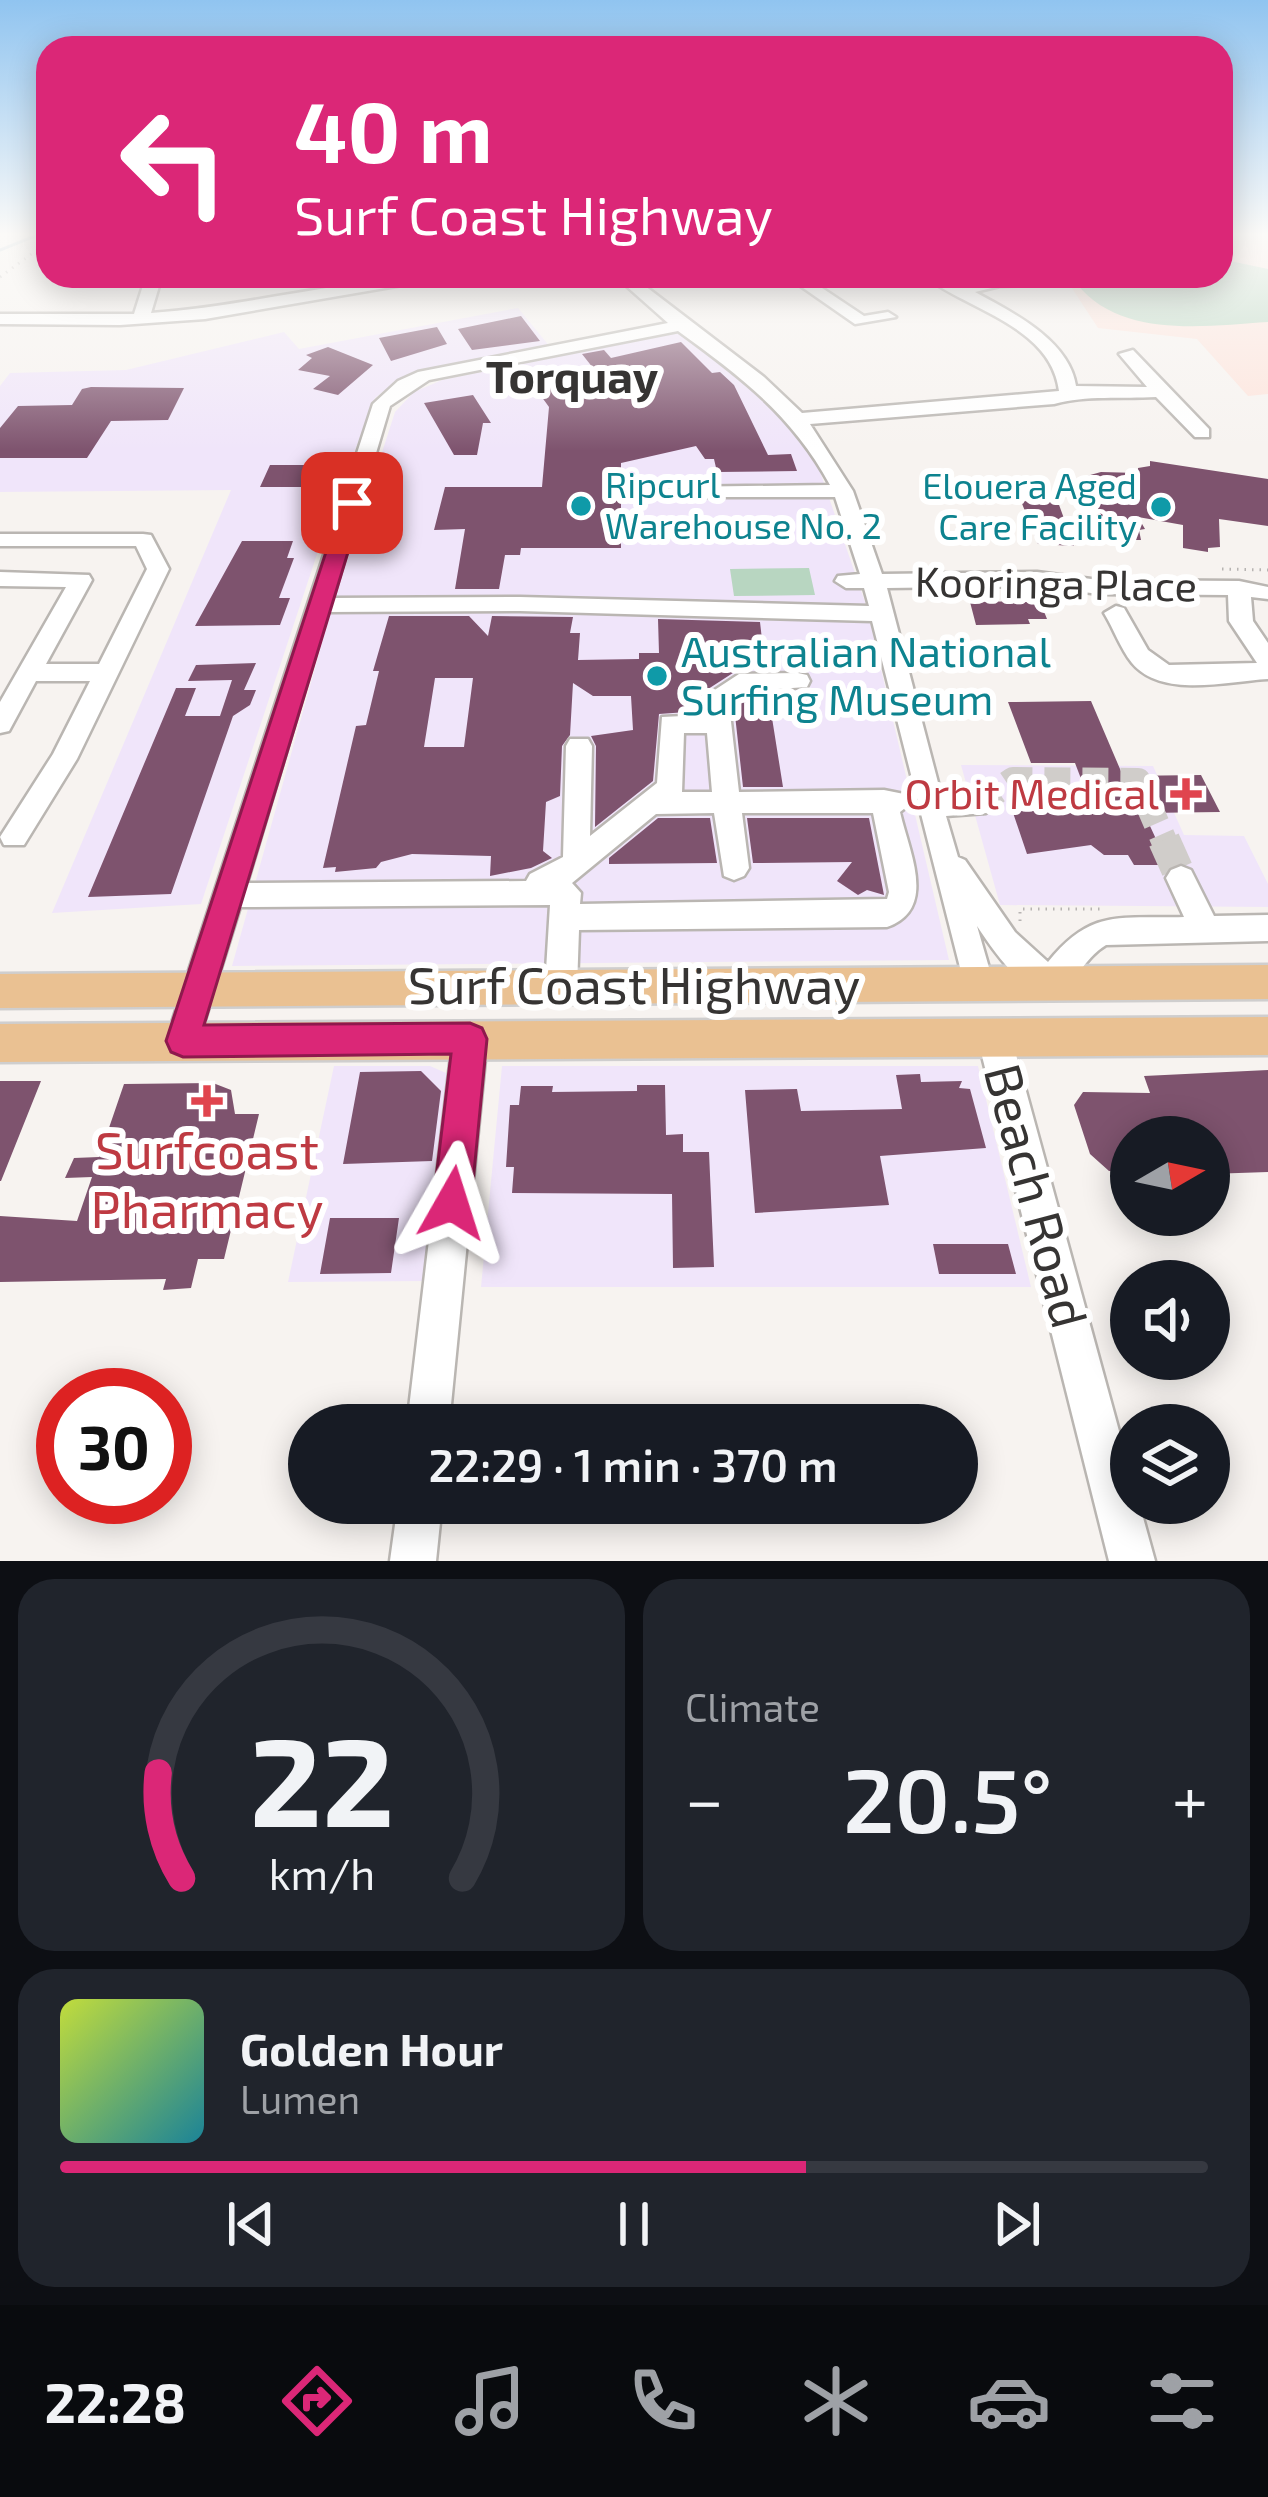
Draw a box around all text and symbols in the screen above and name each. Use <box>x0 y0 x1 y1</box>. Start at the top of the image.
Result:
text: 40 m <box>294 79 493 180</box>
icon: left <box>96 84 252 240</box>
text: Surf Coast Highway <box>294 181 773 246</box>
district label: Torquay <box>486 348 659 403</box>
pin <box>301 452 403 554</box>
place label: Ripcurl Warehouse No. 2 <box>605 462 882 546</box>
place label: Elouera Aged Care Facility <box>922 463 1137 547</box>
icon: arrive <box>319 470 385 536</box>
marker: Ripcurl Warehouse No. 2 <box>568 493 594 519</box>
marker: Elouera Aged Care Facility <box>1148 494 1174 520</box>
street label: Kooringa Place <box>914 555 1198 609</box>
place label: Australian National Surfing Museum <box>681 625 1051 723</box>
marker: Australian National Surfing Museum <box>644 663 670 689</box>
place label: Orbit Medical <box>904 767 1160 817</box>
marker: Orbit Medical <box>1170 778 1202 810</box>
street label: Surf Coast Highway <box>408 953 860 1014</box>
street label: Beach Road <box>974 1057 1103 1334</box>
marker: Surfcoast Pharmacy <box>194 1088 220 1114</box>
north arrow <box>1110 1116 1230 1236</box>
map controls <box>1110 1116 1230 1524</box>
place label: Surfcoast Pharmacy <box>91 1118 323 1238</box>
position arrow <box>389 1140 515 1266</box>
button: sound <box>1110 1260 1230 1380</box>
speed limit sign: 30 <box>36 1368 192 1524</box>
button: layers <box>1110 1404 1230 1524</box>
text: 22:29 · 1 min · 370 m <box>429 1437 837 1491</box>
text: Climate <box>685 1683 820 1730</box>
text: 22 <box>249 1702 394 1852</box>
text: 20.5° <box>843 1743 1052 1851</box>
text: − <box>685 1758 724 1837</box>
text: + <box>1172 1758 1208 1837</box>
text: km/h <box>268 1847 375 1899</box>
text: Golden Hour <box>240 2021 503 2075</box>
text: Lumen <box>240 2075 360 2122</box>
icon: previous <box>218 2191 284 2257</box>
icon: pause <box>601 2191 667 2257</box>
icon: next <box>984 2191 1050 2257</box>
icon: directions <box>275 2359 359 2443</box>
icon: music <box>448 2359 532 2443</box>
icon: phone <box>621 2359 705 2443</box>
icon: climate <box>794 2359 878 2443</box>
icon: car <box>967 2359 1051 2443</box>
icon: filters <box>1140 2359 1224 2443</box>
text: 22:28 <box>44 2369 186 2434</box>

